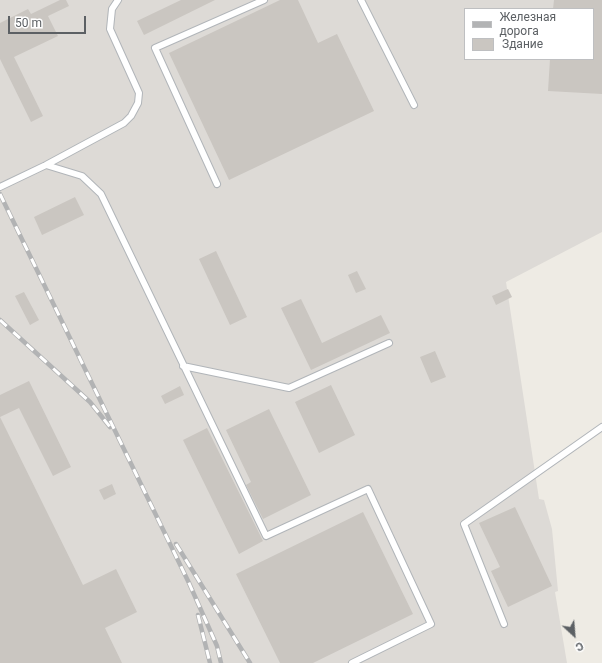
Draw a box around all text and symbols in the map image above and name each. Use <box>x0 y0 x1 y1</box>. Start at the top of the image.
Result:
scale bar <box>10 8 88 34</box>
legend <box>464 8 594 60</box>
text: Железная дорога <box>500 10 556 38</box>
text: 50 m <box>15 16 42 30</box>
text: Здание <box>502 37 543 51</box>
north arrow <box>554 615 594 655</box>
text: С <box>573 639 586 654</box>

